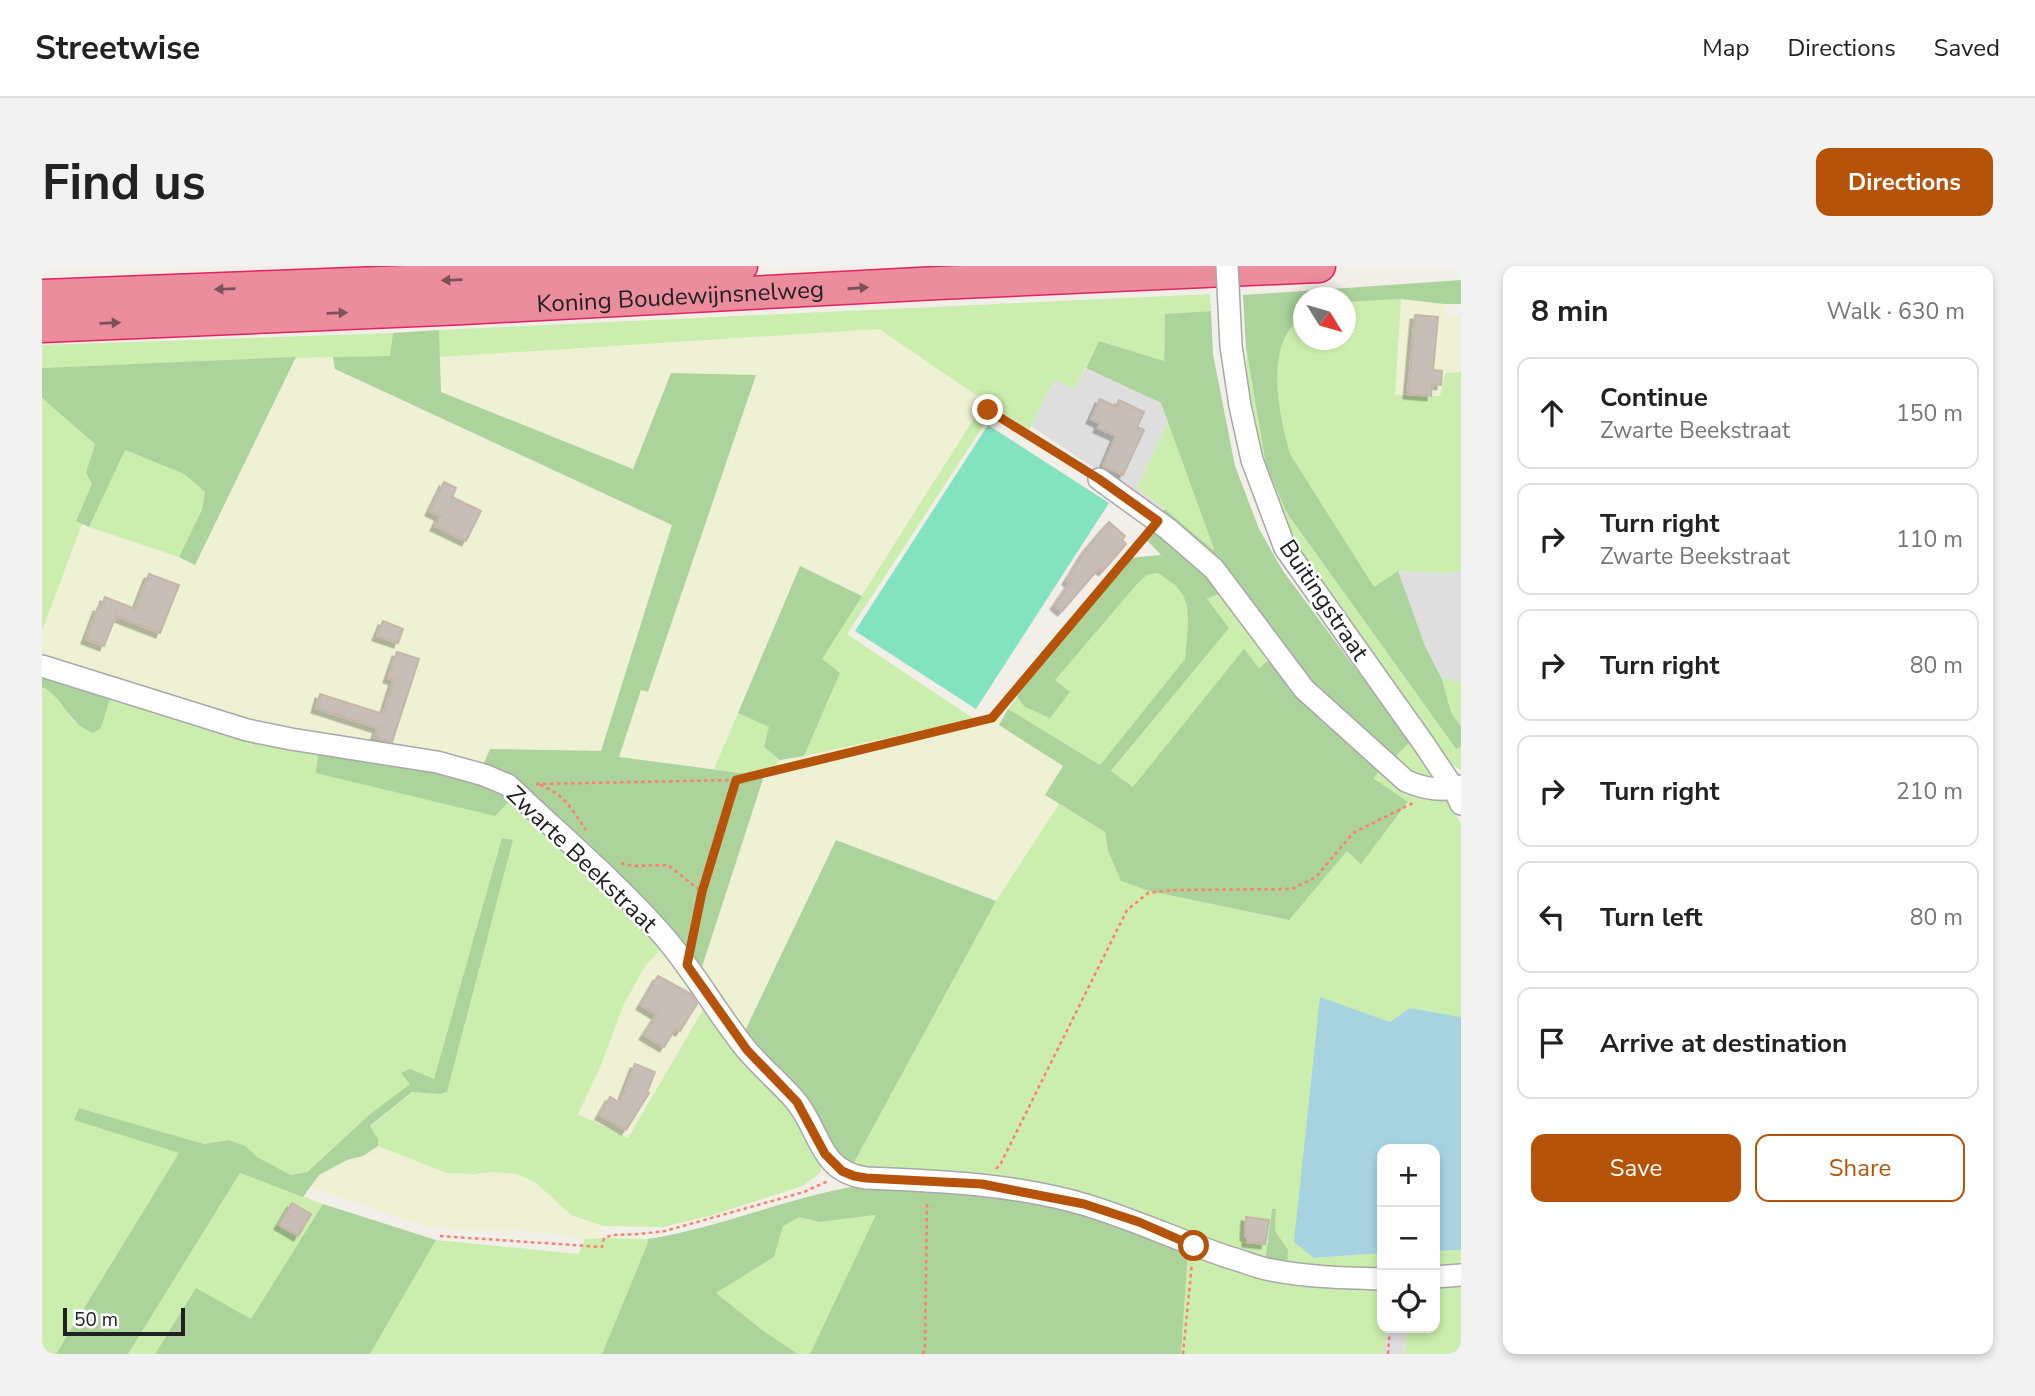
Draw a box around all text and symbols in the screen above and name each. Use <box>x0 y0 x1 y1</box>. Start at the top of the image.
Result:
text: Streetwise <box>35 26 200 71</box>
text: Map <box>1702 32 1749 64</box>
text: Directions <box>1787 32 1896 64</box>
text: Saved <box>1934 32 2000 64</box>
button: Directions <box>1816 148 1993 216</box>
text: Find us <box>42 149 206 216</box>
street label: Koning Boudewijnsnelweg <box>536 273 825 320</box>
one-way arrow <box>441 274 463 285</box>
one-way arrow <box>848 282 870 293</box>
one-way arrow <box>214 283 236 294</box>
north arrow <box>1293 287 1356 350</box>
text: 8 min <box>1531 291 1609 332</box>
text: Walk · 630 m <box>1826 296 1965 327</box>
one-way arrow <box>327 308 349 319</box>
one-way arrow <box>99 317 121 328</box>
text: Continue <box>1600 380 1708 415</box>
route end <box>972 394 1003 425</box>
icon: ahead <box>1533 394 1571 432</box>
text: 150 m <box>1896 398 1963 429</box>
text: Zwarte Beekstraat <box>1600 415 1790 446</box>
text: Turn right <box>1600 506 1719 541</box>
icon: right <box>1533 520 1571 558</box>
text: 110 m <box>1896 524 1963 555</box>
street label: Buitingstraat <box>1272 533 1376 667</box>
text: Zwarte Beekstraat <box>1600 541 1790 572</box>
icon: right <box>1533 646 1571 684</box>
text: Turn right <box>1600 648 1719 683</box>
text: 80 m <box>1910 650 1963 681</box>
icon: right <box>1533 772 1571 810</box>
text: Turn right <box>1600 774 1719 809</box>
text: 210 m <box>1896 776 1963 807</box>
street label: Zwarte Beekstraat <box>500 779 665 940</box>
icon: left <box>1533 898 1571 936</box>
text: Turn left <box>1600 900 1703 935</box>
text: 80 m <box>1910 902 1963 933</box>
icon: arrive <box>1533 1024 1571 1062</box>
text: Arrive at destination <box>1600 1026 1847 1061</box>
button: Save <box>1531 1134 1741 1202</box>
button: Share <box>1755 1134 1965 1202</box>
map controls <box>1377 1144 1440 1333</box>
button: + <box>1377 1144 1440 1207</box>
button: − <box>1377 1207 1440 1270</box>
route start <box>1178 1230 1209 1261</box>
button: locate <box>1377 1270 1440 1333</box>
scale bar <box>63 1305 186 1337</box>
text: 50 m <box>74 1307 118 1333</box>

